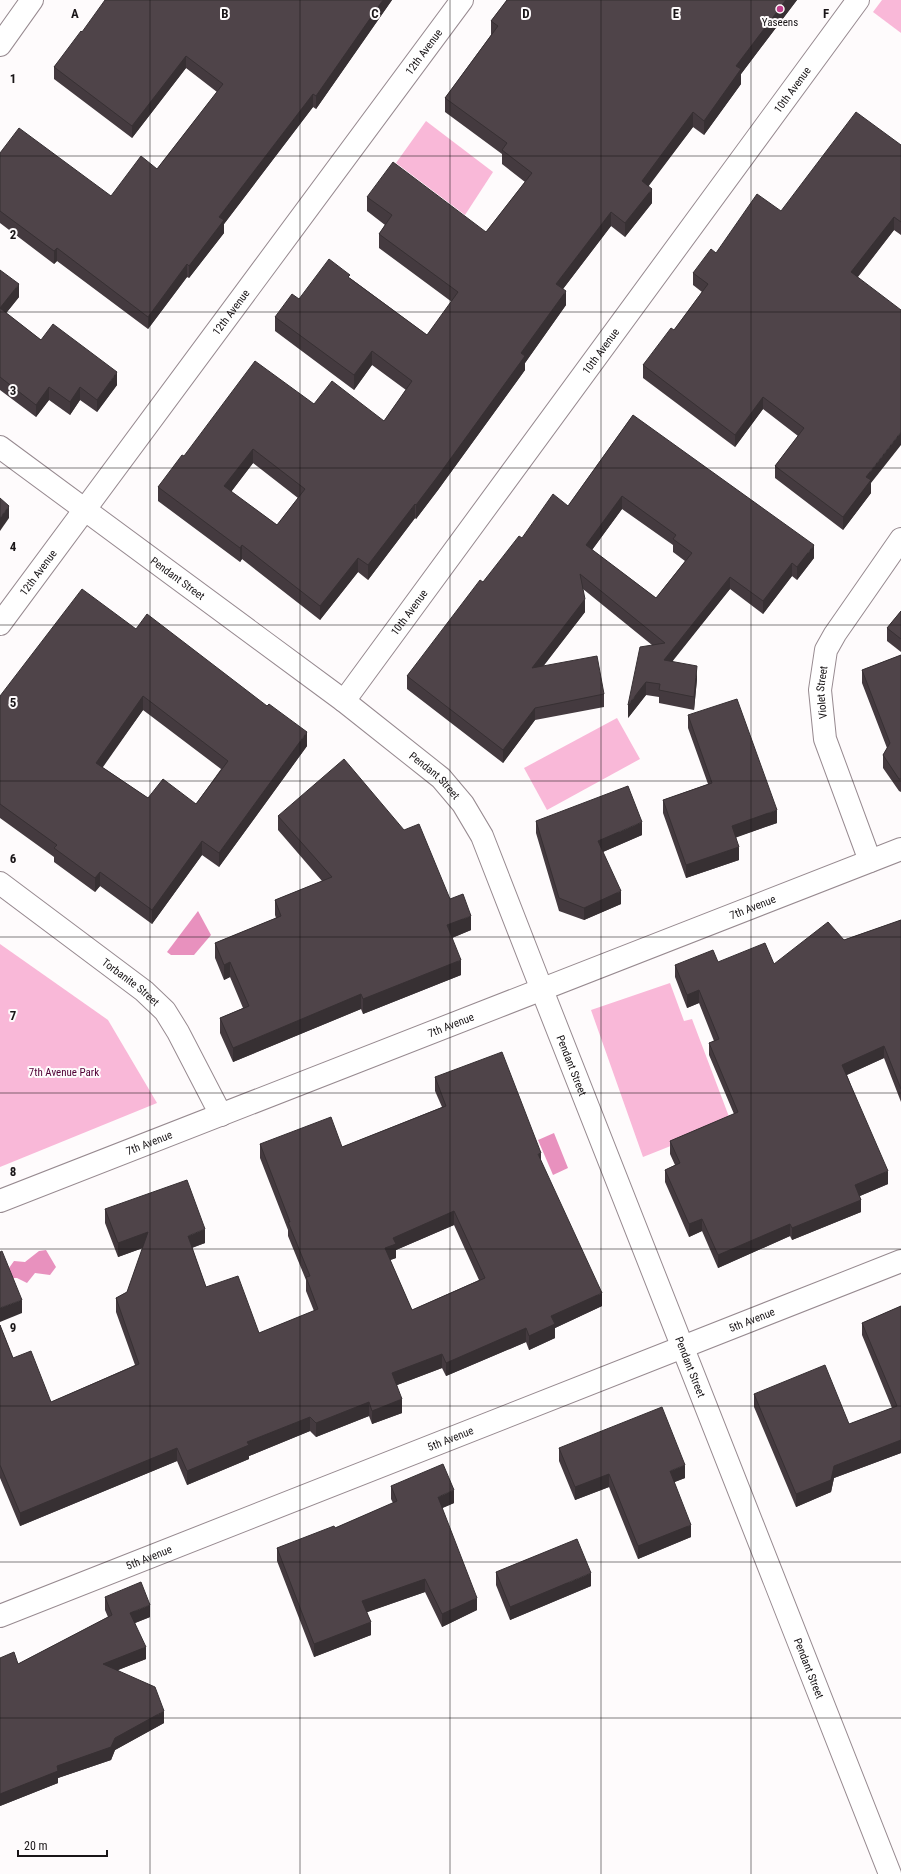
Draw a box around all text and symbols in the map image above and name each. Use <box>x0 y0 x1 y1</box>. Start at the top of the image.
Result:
marker: Yaseens <box>775 4 785 14</box>
text: A <box>71 6 79 21</box>
text: B <box>221 6 229 21</box>
text: C <box>371 6 379 21</box>
text: D <box>522 6 530 21</box>
text: E <box>673 6 680 21</box>
text: F <box>823 6 829 21</box>
place label: Yaseens <box>762 16 798 29</box>
street label: 12th Avenue <box>403 27 445 78</box>
street label: 10th Avenue <box>772 65 814 115</box>
text: 1 <box>10 71 16 86</box>
text: 2 <box>10 227 17 242</box>
street label: 12th Avenue <box>210 287 252 338</box>
street label: 10th Avenue <box>580 326 622 377</box>
text: 3 <box>10 383 16 398</box>
text: 4 <box>10 539 17 554</box>
street label: 12th Avenue <box>17 547 60 598</box>
street label: Pendant Street <box>148 554 207 603</box>
street label: 10th Avenue <box>388 587 431 638</box>
street label: Violet Street <box>814 665 831 720</box>
text: 5 <box>10 695 17 710</box>
street label: Pendant Street <box>406 749 462 802</box>
text: 6 <box>10 851 17 866</box>
street label: 7th Avenue <box>728 893 778 922</box>
street label: Torbanite Street <box>99 956 162 1009</box>
text: 7 <box>10 1008 17 1023</box>
street label: 7th Avenue <box>426 1011 476 1040</box>
street label: Pendant Street <box>553 1033 589 1098</box>
park label: 7th Avenue Park <box>29 1066 99 1079</box>
street label: 7th Avenue <box>124 1128 174 1158</box>
text: 8 <box>10 1164 16 1179</box>
street label: 5th Avenue <box>727 1305 777 1335</box>
text: 9 <box>10 1320 16 1335</box>
street label: Pendant Street <box>672 1335 708 1399</box>
street label: 5th Avenue <box>426 1424 475 1454</box>
street label: 5th Avenue <box>124 1543 174 1573</box>
street label: Pendant Street <box>791 1636 826 1701</box>
scale bar <box>18 1832 107 1858</box>
text: 20 m <box>24 1839 48 1853</box>

